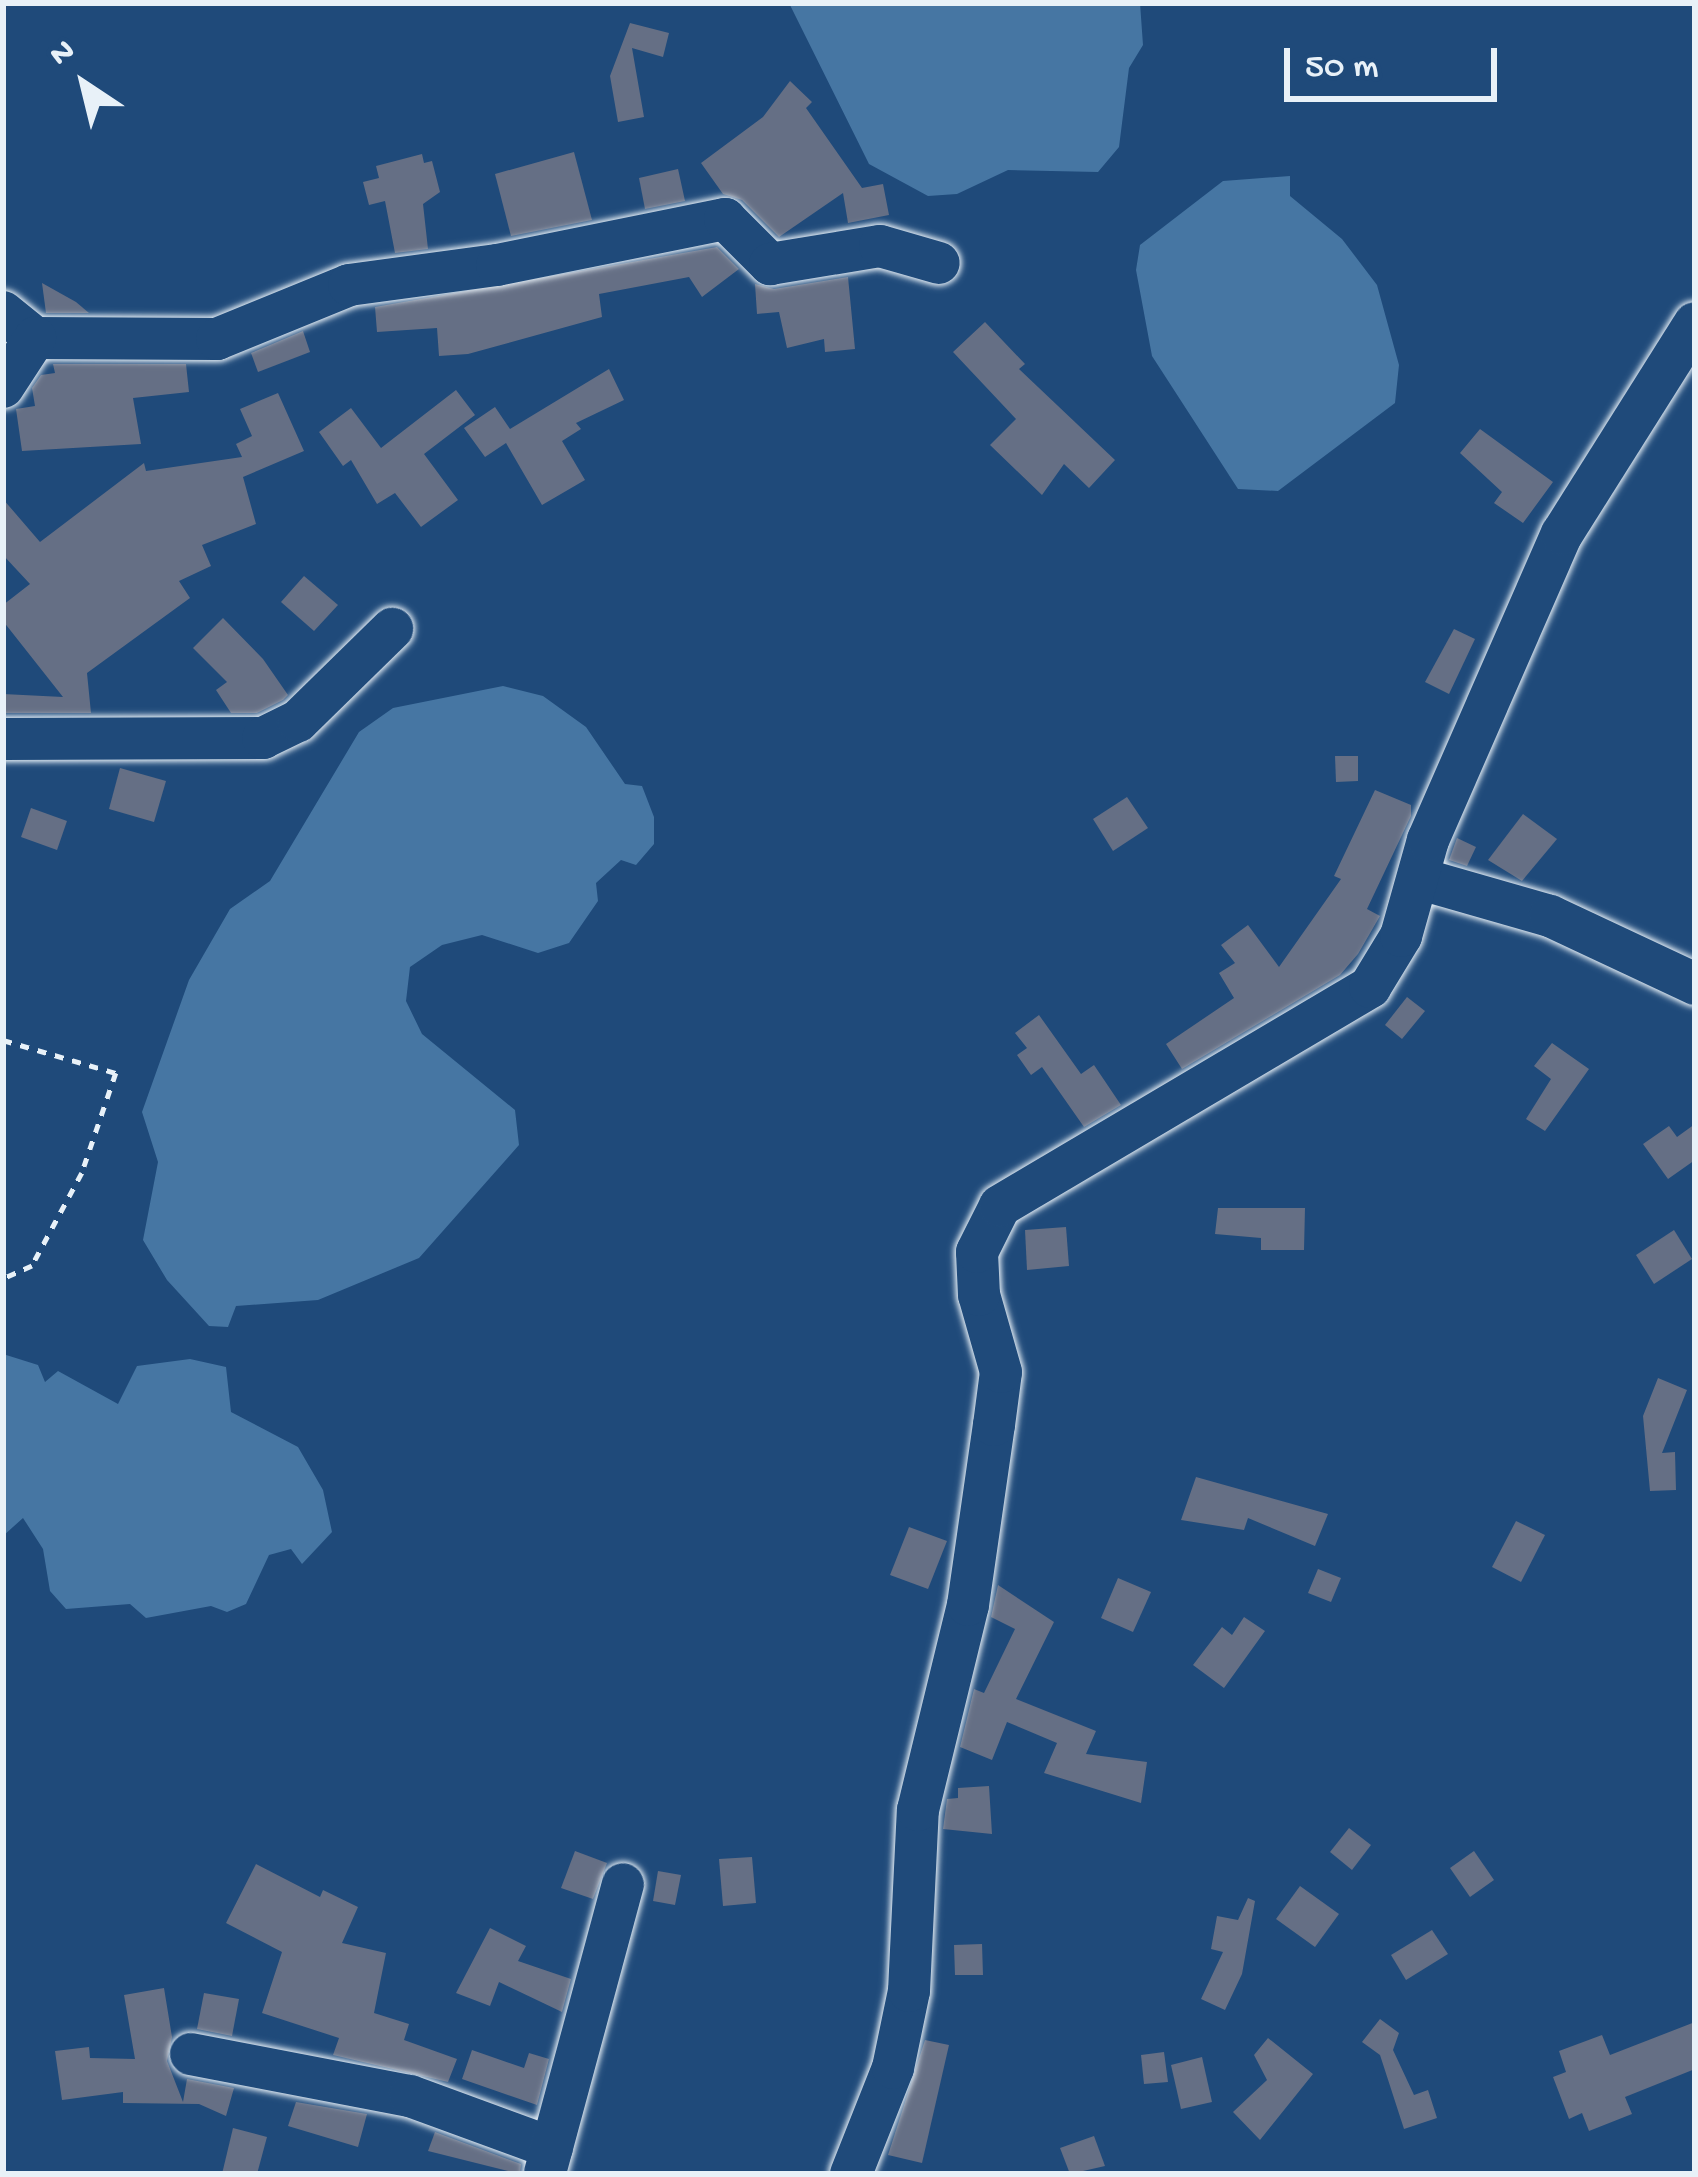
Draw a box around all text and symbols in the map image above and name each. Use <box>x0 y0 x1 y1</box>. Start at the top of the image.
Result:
north arrow <box>24 24 144 144</box>
scale bar <box>1290 24 1503 98</box>
text: N <box>44 33 83 76</box>
text: 50 m <box>1305 47 1378 90</box>

